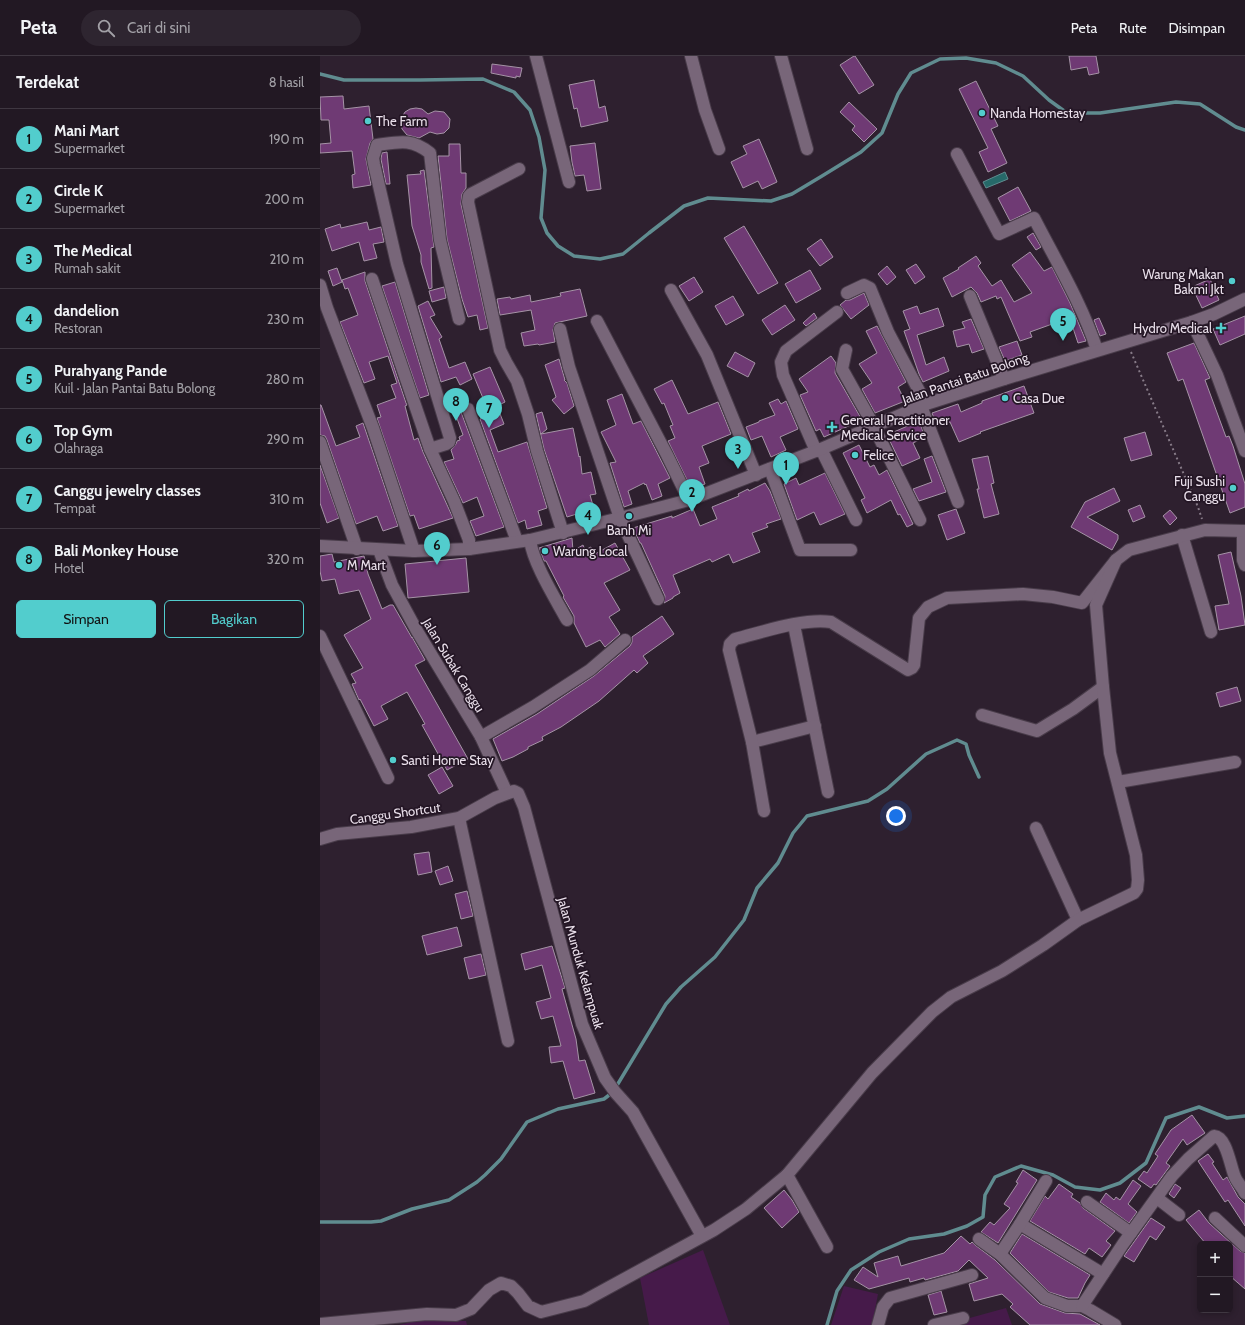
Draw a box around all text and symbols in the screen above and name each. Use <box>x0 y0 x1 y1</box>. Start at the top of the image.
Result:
search box <box>81 10 361 46</box>
text: Peta <box>20 16 57 39</box>
icon: search <box>95 17 117 39</box>
text: Cari di sini <box>127 19 190 37</box>
text: Peta <box>1071 19 1097 37</box>
text: Rute <box>1119 19 1147 37</box>
text: Disimpan <box>1169 19 1225 37</box>
text: Terdekat <box>16 72 79 92</box>
text: 8 hasil <box>269 74 304 90</box>
place label: Nanda Homestay <box>990 105 1086 121</box>
marker: Nanda Homestay <box>977 108 987 118</box>
place label: The Farm <box>376 113 427 129</box>
marker: The Farm <box>363 116 373 126</box>
text: Mani Mart <box>54 122 119 140</box>
text: 1 <box>27 131 31 147</box>
text: 190 m <box>269 131 304 147</box>
text: Supermarket <box>54 140 125 156</box>
text: Circle K <box>54 182 103 200</box>
text: 2 <box>26 191 32 207</box>
text: 200 m <box>265 191 304 207</box>
text: Supermarket <box>54 200 125 216</box>
text: The Medical <box>54 242 132 260</box>
text: 3 <box>25 251 33 267</box>
text: 210 m <box>270 251 304 267</box>
text: Rumah sakit <box>54 260 121 276</box>
place label: Warung Makan Bakmi Jkt <box>1142 266 1225 297</box>
marker: Warung Makan Bakmi Jkt <box>1227 276 1237 286</box>
text: dandelion <box>54 302 119 320</box>
pin: 5 <box>1050 308 1076 341</box>
text: 4 <box>25 311 33 327</box>
text: 230 m <box>267 311 304 327</box>
text: Restoran <box>54 320 103 336</box>
place label: Hydro Medical <box>1133 320 1212 336</box>
marker: Hydro Medical <box>1215 322 1227 334</box>
street label: Jalan Pantai Batu Bolong <box>899 349 1031 407</box>
text: Purahyang Pande <box>54 362 167 380</box>
text: 5 <box>26 371 32 387</box>
text: 280 m <box>266 371 304 387</box>
text: Kuil · Jalan Pantai Batu Bolong <box>54 380 215 396</box>
pin: 8 <box>443 388 469 421</box>
place label: Casa Due <box>1013 390 1065 406</box>
marker: Casa Due <box>1000 393 1010 403</box>
pin: 7 <box>476 395 502 428</box>
place label: General Practitioner Medical Service <box>841 412 950 443</box>
marker: General Practitioner Medical Service <box>826 421 838 433</box>
text: Top Gym <box>54 422 113 440</box>
text: 6 <box>25 431 33 447</box>
text: 290 m <box>266 431 304 447</box>
pin: 3 <box>725 436 751 469</box>
text: Olahraga <box>54 440 103 456</box>
place label: Felice <box>863 447 895 463</box>
marker: Felice <box>850 450 860 460</box>
pin: 1 <box>773 452 799 485</box>
place label: Fuji Sushi Canggu <box>1174 473 1225 504</box>
pin: 2 <box>679 479 705 512</box>
text: Canggu jewelry classes <box>54 482 201 500</box>
marker: Fuji Sushi Canggu <box>1228 483 1238 493</box>
text: 7 <box>26 491 32 507</box>
text: 310 m <box>269 491 304 507</box>
text: Tempat <box>54 500 96 516</box>
pin: 4 <box>575 502 601 535</box>
marker: Banh Mi <box>624 511 634 521</box>
place label: Banh Mi <box>607 522 651 538</box>
pin: 6 <box>424 532 450 565</box>
text: Bali Monkey House <box>54 542 179 560</box>
place label: Warung Local <box>553 543 627 559</box>
marker: Warung Local <box>540 546 550 556</box>
text: 8 <box>25 551 33 567</box>
text: 320 m <box>267 551 304 567</box>
place label: M Mart <box>347 557 386 573</box>
text: Hotel <box>54 560 84 576</box>
marker: M Mart <box>334 560 344 570</box>
button: Simpan <box>16 600 156 638</box>
button: Bagikan <box>164 600 304 638</box>
street label: Jalan Subak Canggu <box>419 614 488 715</box>
place label: Santi Home Stay <box>401 752 494 768</box>
marker: Santi Home Stay <box>388 755 398 765</box>
street label: Canggu Shortcut <box>349 799 442 827</box>
your location <box>886 806 906 826</box>
street label: Jalan Munduk Kelampuak <box>554 894 608 1031</box>
map controls <box>1197 1241 1233 1313</box>
button: + <box>1197 1241 1233 1277</box>
button: − <box>1197 1277 1233 1313</box>

